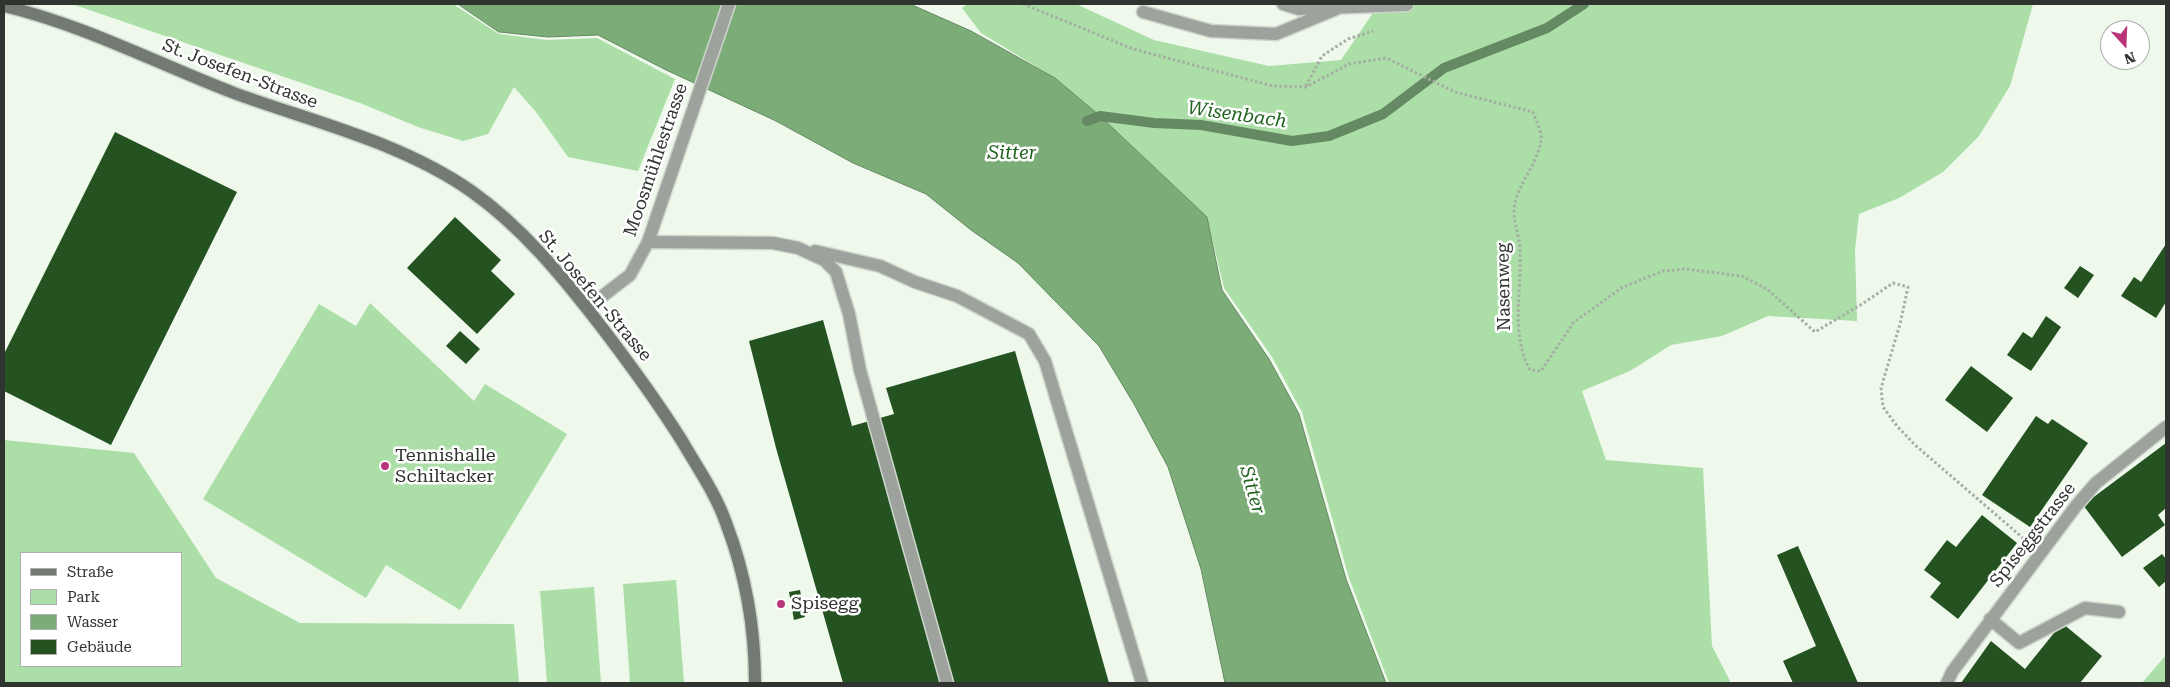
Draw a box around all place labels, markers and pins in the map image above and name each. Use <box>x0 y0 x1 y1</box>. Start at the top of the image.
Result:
place label: Tennishalle Schiltacker <box>395 445 496 488</box>
marker: Tennishalle Schiltacker <box>379 460 391 472</box>
place label: Spisegg <box>791 593 859 615</box>
marker: Spisegg <box>775 598 787 610</box>

